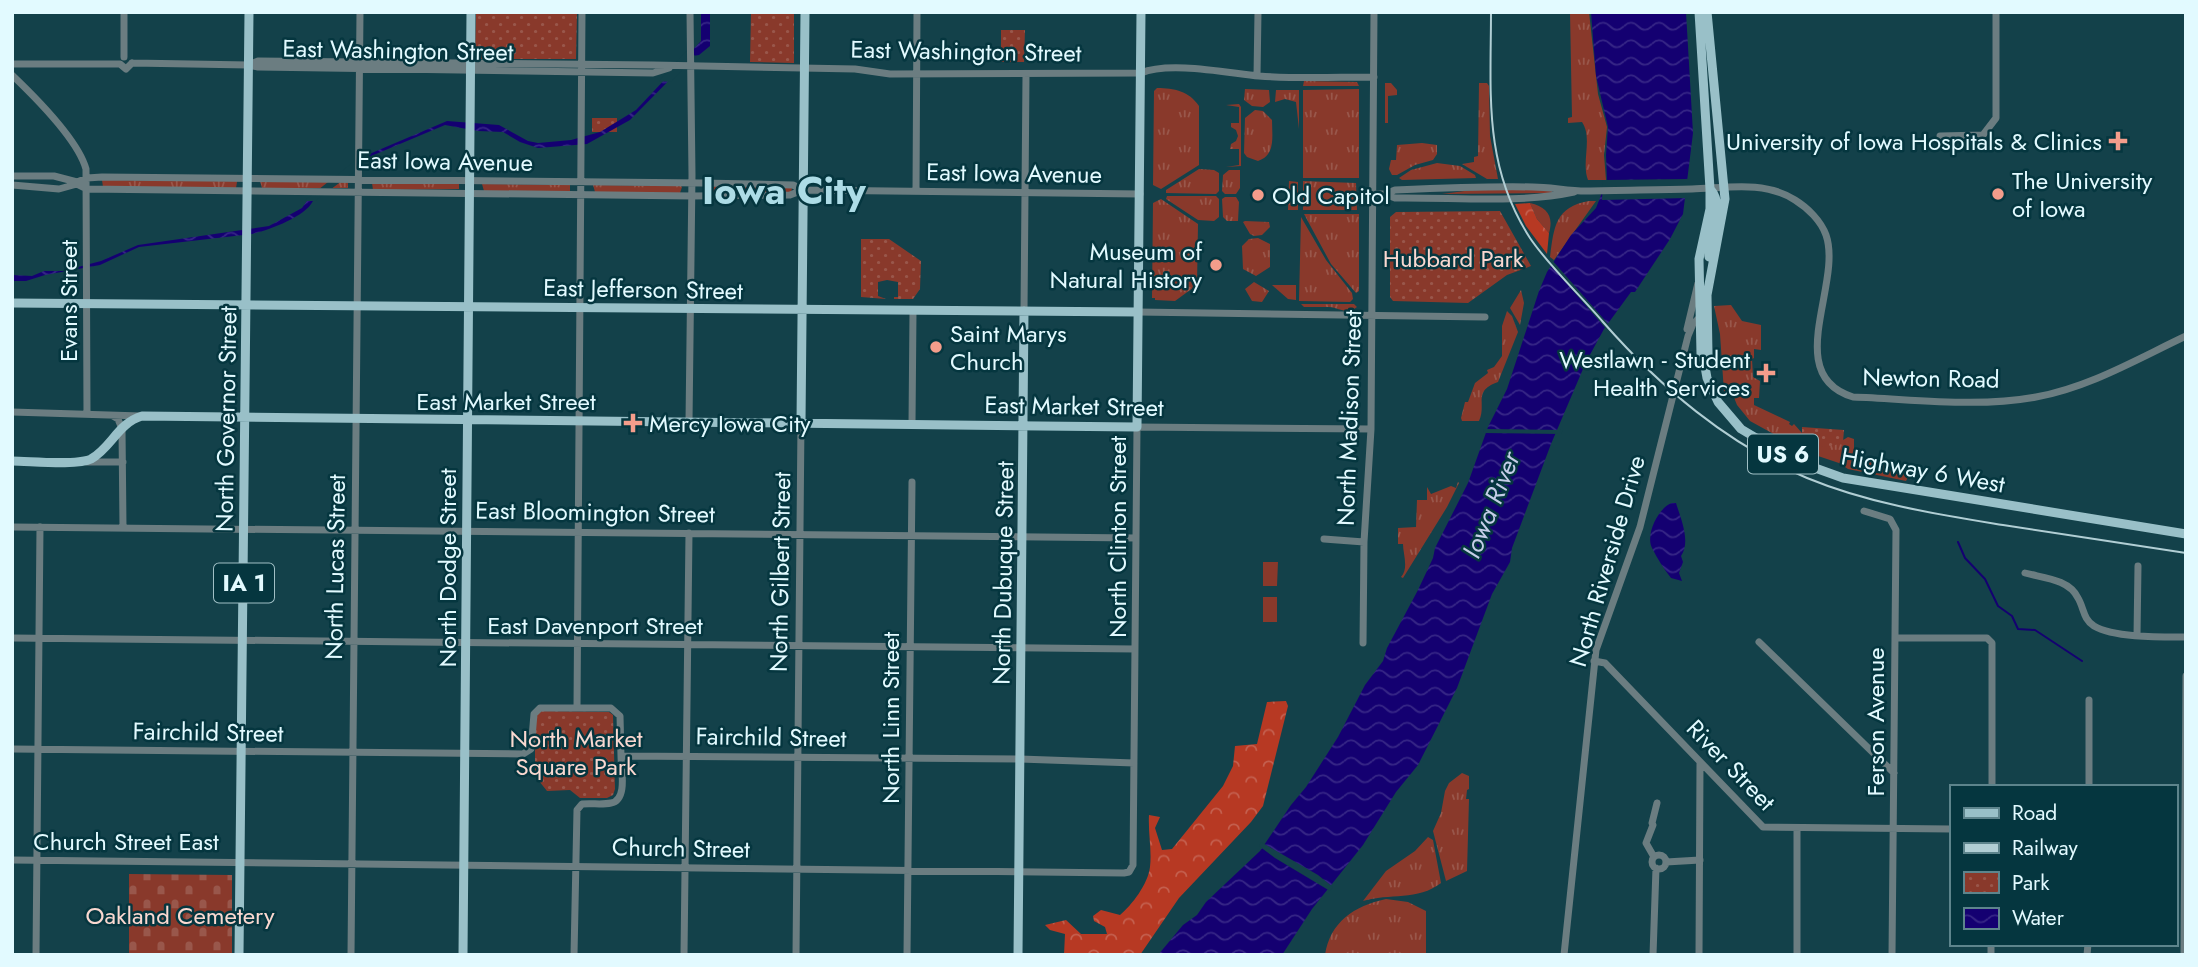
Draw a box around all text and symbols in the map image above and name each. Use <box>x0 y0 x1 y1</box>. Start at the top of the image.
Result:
street label: East Washington Street <box>282 30 514 70</box>
street label: East Washington Street <box>850 31 1082 71</box>
place label: University of Iowa Hospitals & Clinics <box>1726 124 2102 159</box>
marker: University of Iowa Hospitals & Clinics <box>2108 131 2128 151</box>
street label: East Iowa Avenue <box>357 142 533 180</box>
street label: East Iowa Avenue <box>926 154 1102 192</box>
district label: Iowa City <box>702 163 867 218</box>
place label: The University of Iowa <box>2012 163 2153 226</box>
place label: Old Capitol <box>1272 178 1390 213</box>
marker: The University of Iowa <box>1990 186 2006 202</box>
marker: Old Capitol <box>1250 187 1266 203</box>
place label: Museum of Natural History <box>1050 234 1203 297</box>
street label: Evans Street <box>51 240 86 362</box>
park label: Hubbard Park <box>1383 241 1524 276</box>
marker: Museum of Natural History <box>1208 257 1224 273</box>
street label: East Jefferson Street <box>543 270 743 308</box>
street label: North Governor Street <box>207 305 245 532</box>
street label: North Madison Street <box>1328 309 1370 527</box>
place label: Saint Marys Church <box>950 316 1067 379</box>
marker: Saint Marys Church <box>928 339 944 355</box>
place label: Westlawn - Student Health Services <box>1559 342 1750 405</box>
street label: Newton Road <box>1862 359 2000 397</box>
marker: Westlawn - Student Health Services <box>1756 363 1776 383</box>
street label: East Market Street <box>416 384 596 419</box>
street label: East Market Street <box>984 387 1164 425</box>
place label: Mercy Iowa City <box>649 406 811 441</box>
marker: Mercy Iowa City <box>623 413 643 433</box>
road number: US 6 <box>1748 435 1818 474</box>
street label: North Clinton Street <box>1100 436 1135 638</box>
street label: Highway 6 West <box>1838 438 2008 502</box>
water label: Iowa River <box>1452 445 1530 564</box>
street label: North Riverside Drive <box>1560 451 1654 671</box>
street label: North Dubuque Street <box>984 461 1022 685</box>
street label: North Dodge Street <box>430 468 465 668</box>
street label: North Gilbert Street <box>761 471 799 672</box>
street label: North Lucas Street <box>316 474 354 660</box>
street label: East Bloomington Street <box>475 492 715 532</box>
road number: IA 1 <box>214 564 274 603</box>
street label: East Davenport Street <box>487 608 703 643</box>
street label: North Linn Street <box>873 632 908 804</box>
street label: Ferson Avenue <box>1858 647 1893 797</box>
street label: River Street <box>1678 712 1784 819</box>
street label: Fairchild Street <box>132 713 284 751</box>
street label: Fairchild Street <box>695 718 847 756</box>
park label: North Market Square Park <box>509 721 643 784</box>
legend <box>1950 785 2177 946</box>
text: Road <box>2012 798 2057 828</box>
street label: Church Street East <box>33 824 219 859</box>
street label: Church Street <box>612 829 751 867</box>
text: Railway <box>2012 833 2078 863</box>
text: Park <box>2012 868 2050 898</box>
park label: Oakland Cemetery <box>85 898 275 933</box>
text: Water <box>2012 903 2065 933</box>

